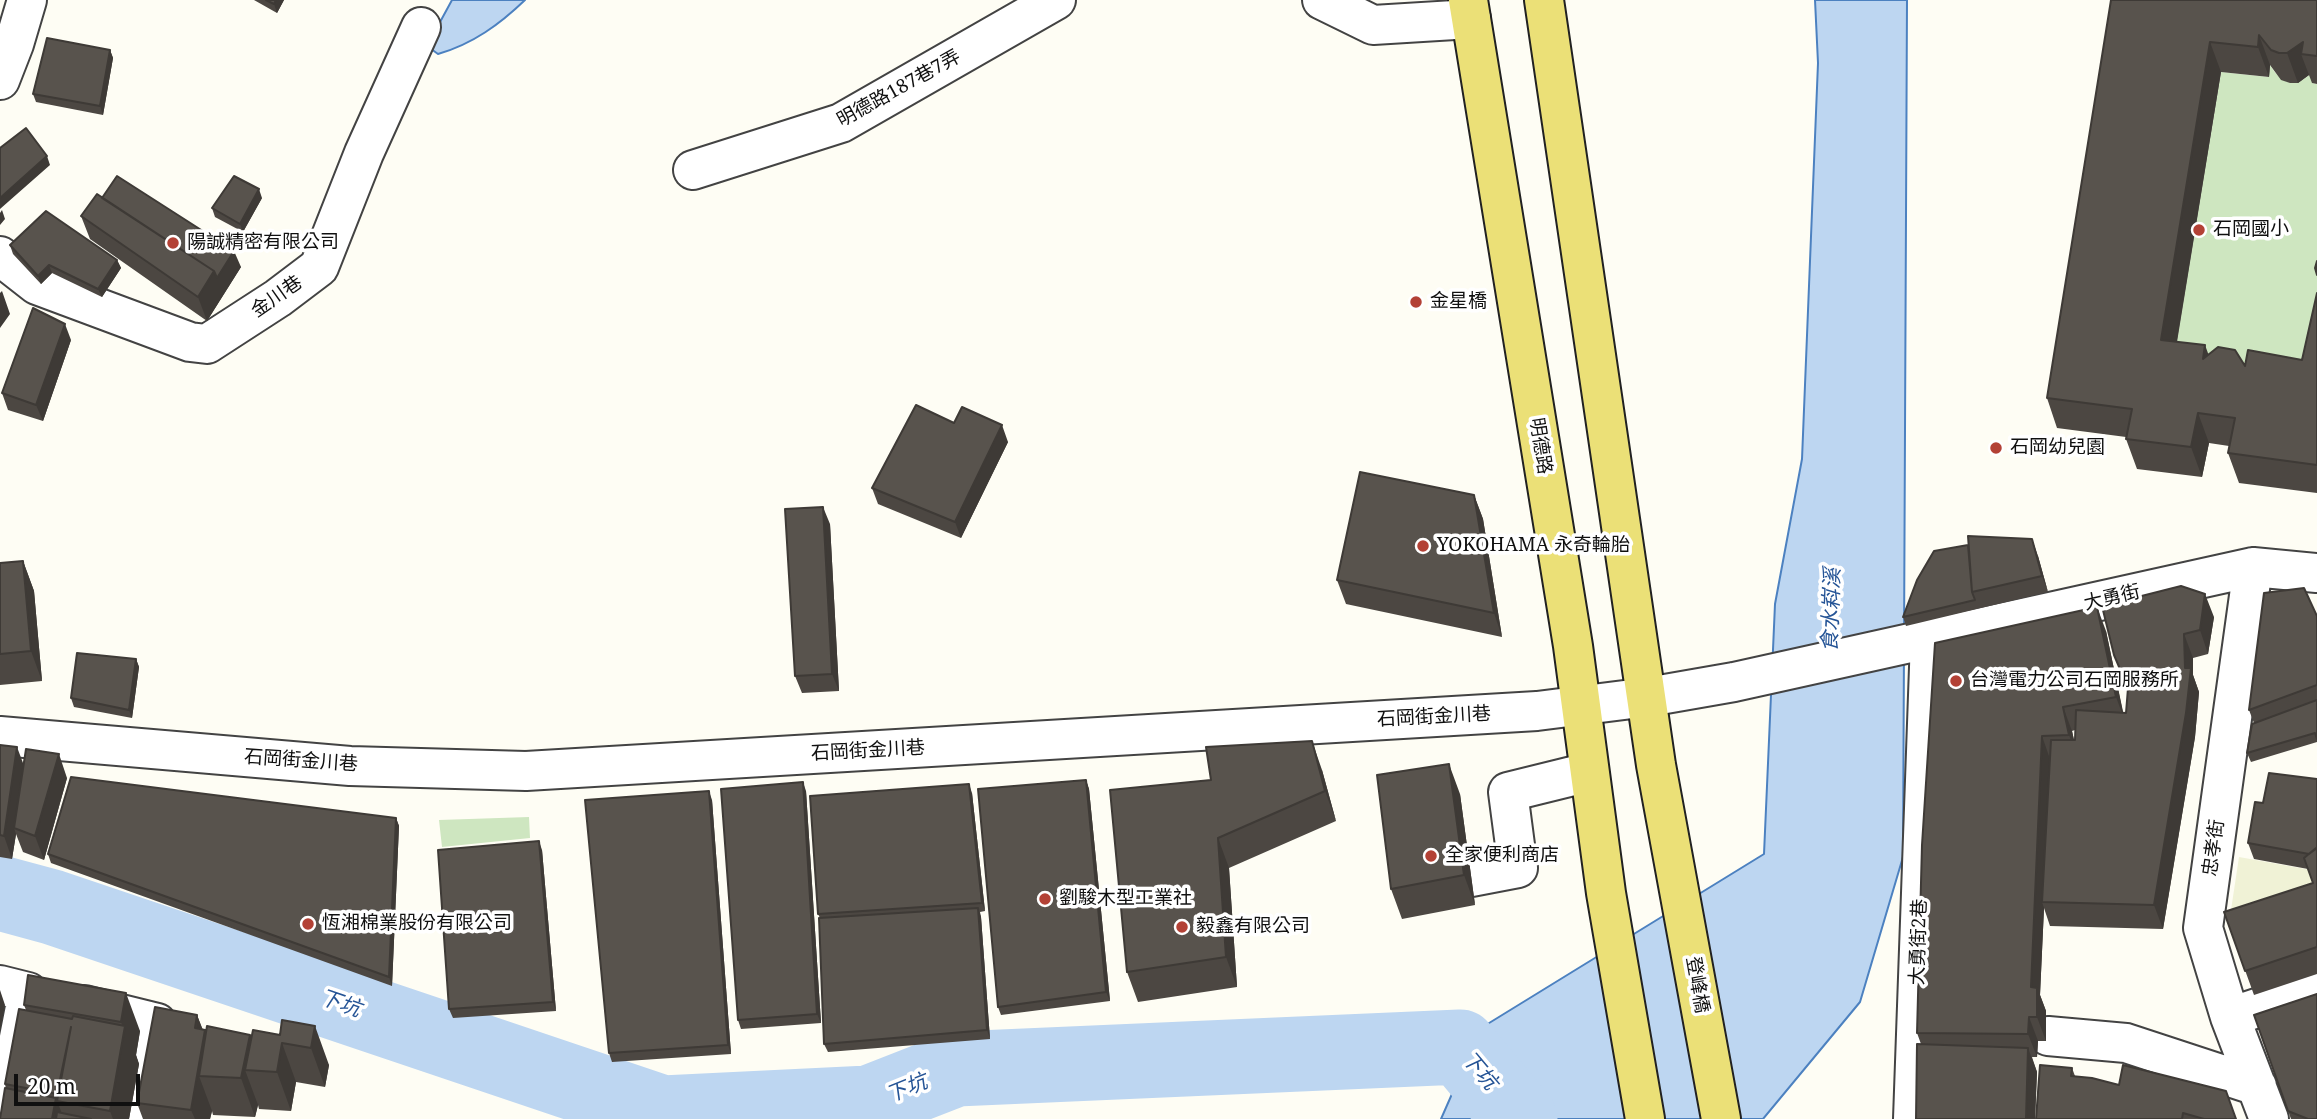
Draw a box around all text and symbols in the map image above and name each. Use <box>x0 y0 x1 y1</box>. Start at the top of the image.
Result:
street label: 明德路187巷7弄 <box>833 46 965 132</box>
place label: 石岡國小 <box>2213 219 2289 241</box>
marker: 石岡國小 <box>2191 222 2207 238</box>
place label: 陽誠精密有限公司 <box>187 232 339 254</box>
marker: 陽誠精密有限公司 <box>165 235 181 251</box>
street label: 金川巷 <box>247 271 307 323</box>
place label: 金星橋 <box>1430 291 1487 313</box>
marker: 金星橋 <box>1408 294 1424 310</box>
street label: 明德路 <box>1524 416 1556 476</box>
place label: 石岡幼兒園 <box>2010 437 2105 459</box>
marker: 石岡幼兒園 <box>1988 440 2004 456</box>
place label: YOKOHAMA 永奇輪胎 <box>1437 535 1630 557</box>
marker: YOKOHAMA 永奇輪胎 <box>1415 538 1431 554</box>
water label: 食水嵙溪 <box>1818 568 1846 652</box>
street label: 大勇街 <box>2082 580 2142 616</box>
place label: 台灣電力公司石岡服務所 <box>1970 670 2179 692</box>
marker: 台灣電力公司石岡服務所 <box>1948 673 1964 689</box>
street label: 石岡街金川巷 <box>1376 703 1492 731</box>
street label: 石岡街金川巷 <box>810 737 926 765</box>
street label: 石岡街金川巷 <box>243 746 359 776</box>
street label: 忠孝街 <box>2199 818 2229 878</box>
place label: 全家便利商店 <box>1445 845 1559 867</box>
marker: 全家便利商店 <box>1423 848 1439 864</box>
place label: 劉駿木型工業社 <box>1059 888 1192 910</box>
marker: 劉駿木型工業社 <box>1037 891 1053 907</box>
street label: 大勇街2巷 <box>1906 898 1932 986</box>
place label: 恆湘棉業股份有限公司 <box>322 913 512 935</box>
marker: 恆湘棉業股份有限公司 <box>300 916 316 932</box>
place label: 毅鑫有限公司 <box>1196 916 1310 938</box>
marker: 毅鑫有限公司 <box>1174 919 1190 935</box>
street label: 登峰橋 <box>1681 955 1713 1015</box>
water label: 下坑 <box>316 985 364 1023</box>
water label: 下坑 <box>1456 1047 1502 1095</box>
scale bar <box>18 1060 144 1104</box>
water label: 下坑 <box>883 1069 931 1109</box>
text: 20 m <box>27 1072 76 1100</box>

